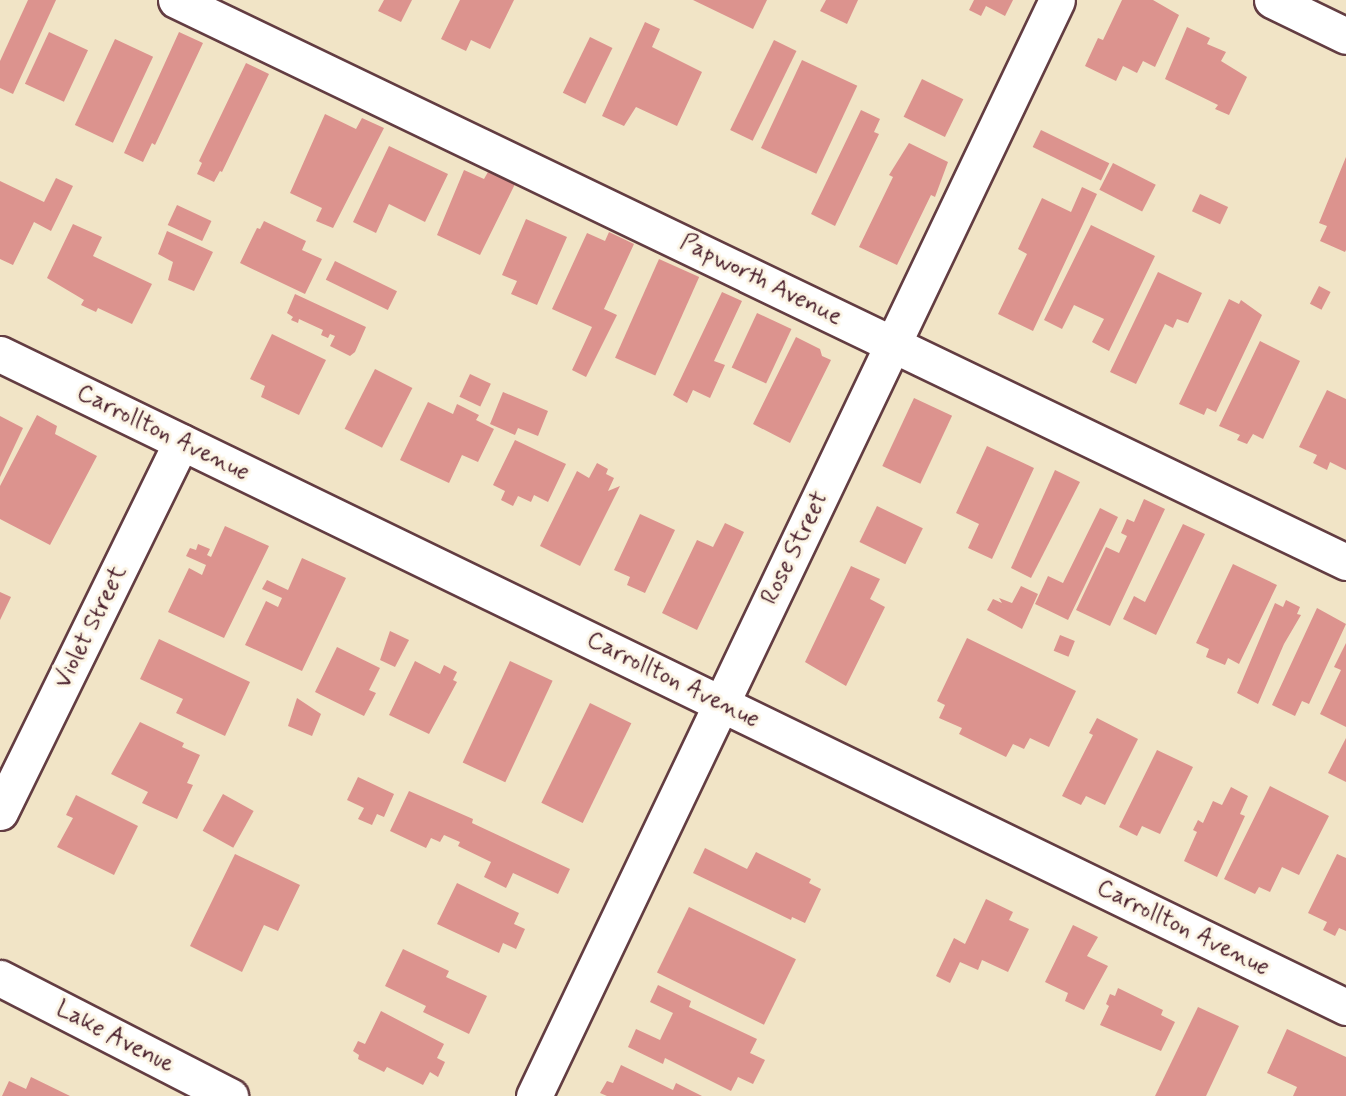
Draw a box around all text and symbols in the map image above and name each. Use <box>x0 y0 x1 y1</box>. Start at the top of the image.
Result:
street label: Papworth Avenue <box>675 228 847 332</box>
street label: Carrollton Avenue <box>74 380 252 486</box>
street label: Rose Street <box>756 487 834 609</box>
street label: Violet Street <box>49 561 133 693</box>
street label: Carrollton Avenue <box>584 627 762 733</box>
street label: Carrollton Avenue <box>1094 875 1272 981</box>
street label: Lake Avenue <box>49 994 181 1080</box>

